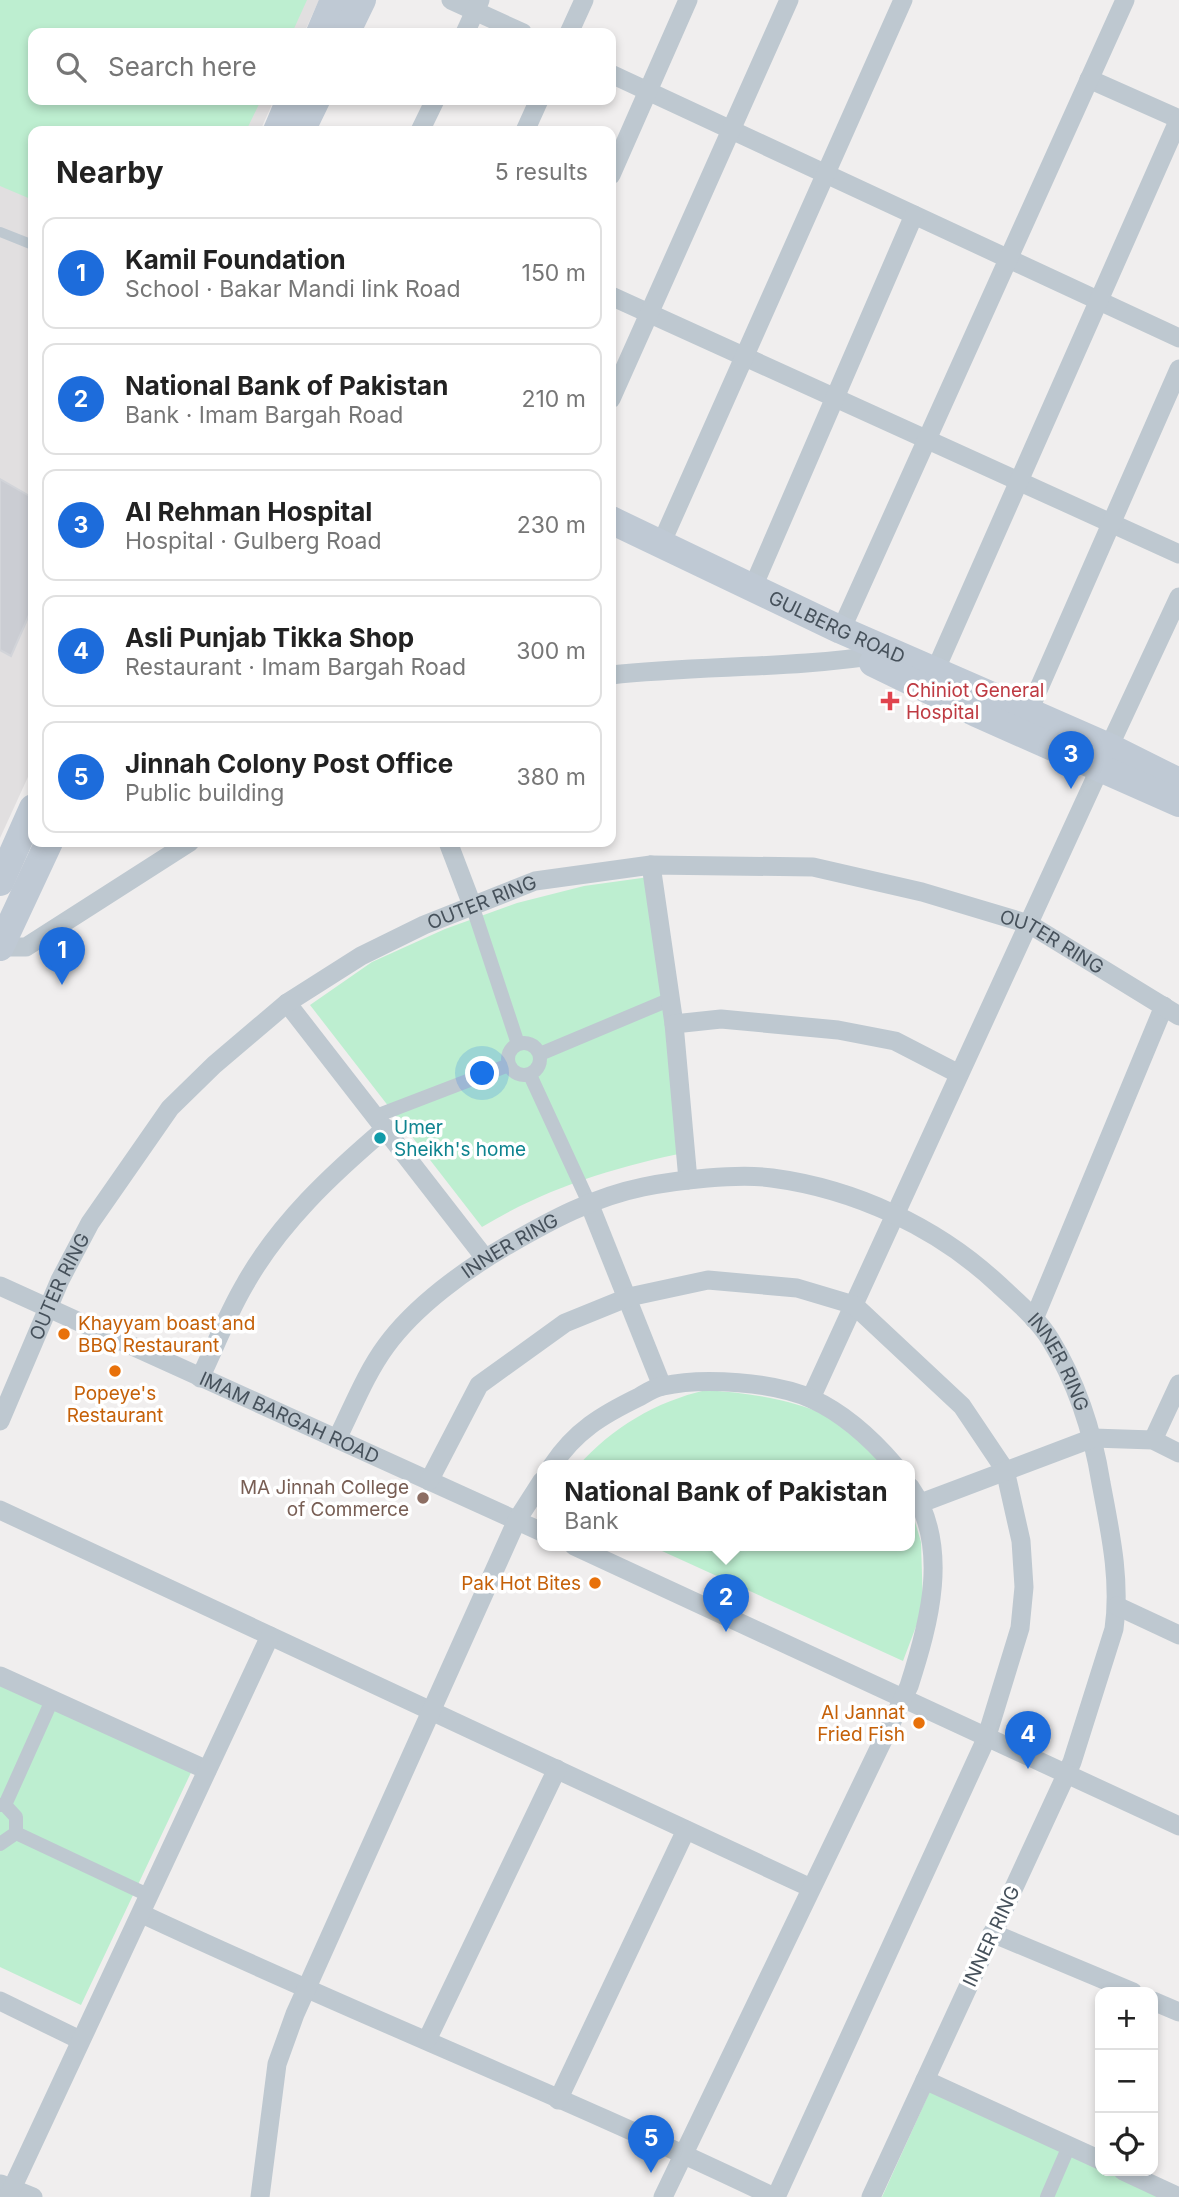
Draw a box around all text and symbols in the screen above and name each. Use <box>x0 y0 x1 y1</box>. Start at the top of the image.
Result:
search box <box>28 28 616 105</box>
icon: search <box>52 48 90 86</box>
text: Search here <box>108 51 257 82</box>
text: Nearby <box>56 154 164 190</box>
text: 5 results <box>495 158 588 186</box>
text: Kamil Foundation <box>125 244 346 275</box>
text: 1 <box>76 259 86 287</box>
text: 150 m <box>522 259 586 287</box>
text: School · Bakar Mandi link Road <box>125 275 461 303</box>
text: National Bank of Pakistan <box>125 370 448 401</box>
text: 2 <box>74 385 88 413</box>
text: 210 m <box>521 385 586 413</box>
text: Bank · Imam Bargah Road <box>125 401 403 429</box>
text: Al Rehman Hospital <box>125 496 372 527</box>
text: 3 <box>74 511 88 539</box>
text: 230 m <box>517 511 586 539</box>
text: Hospital · Gulberg Road <box>125 527 382 555</box>
street label: GULBERG ROAD <box>765 586 909 669</box>
text: Asli Punjab Tikka Shop <box>125 622 414 653</box>
text: 4 <box>73 637 89 665</box>
text: 300 m <box>516 637 586 665</box>
text: Restaurant · Imam Bargah Road <box>125 653 466 681</box>
place label: Chiniot General Hospital <box>906 679 1044 724</box>
marker: Chiniot General Hospital <box>880 691 900 711</box>
pin: 3 <box>1048 731 1094 789</box>
text: Jinnah Colony Post Office <box>125 748 453 779</box>
text: 5 <box>74 763 88 791</box>
text: 380 m <box>516 763 586 791</box>
text: Public building <box>125 779 284 807</box>
street label: OUTER RING <box>424 871 540 935</box>
street label: OUTER RING <box>997 905 1108 979</box>
pin: 1 <box>39 927 85 985</box>
your location <box>465 1056 499 1090</box>
place label: Umer Sheikh's home <box>394 1116 526 1161</box>
marker: Umer Sheikh's home <box>372 1130 388 1146</box>
street label: INNER RING <box>457 1208 562 1283</box>
street label: OUTER RING <box>25 1229 95 1344</box>
street label: INNER RING <box>1023 1308 1094 1414</box>
place label: Khayyam boast and BBQ Restaurant <box>78 1312 255 1357</box>
marker: Khayyam boast and BBQ Restaurant <box>56 1326 72 1342</box>
marker: Popeye's Restaurant <box>107 1363 123 1379</box>
street label: IMAM BARGAH ROAD <box>196 1367 383 1469</box>
place label: Popeye's Restaurant <box>67 1382 163 1427</box>
popup <box>537 1460 915 1551</box>
place label: MA Jinnah College of Commerce <box>240 1476 409 1521</box>
text: National Bank of Pakistan <box>564 1476 888 1507</box>
marker: MA Jinnah College of Commerce <box>415 1490 431 1506</box>
text: Bank <box>564 1507 619 1535</box>
place label: Pak Hot Bites <box>461 1572 581 1595</box>
pin: 2 <box>703 1574 749 1632</box>
marker: Pak Hot Bites <box>587 1575 603 1591</box>
place label: Al Jannat Fried Fish <box>817 1701 905 1746</box>
pin: 4 <box>1005 1711 1051 1769</box>
marker: Al Jannat Fried Fish <box>911 1715 927 1731</box>
street label: INNER RING <box>958 1882 1025 1990</box>
map controls <box>1095 1987 1158 2176</box>
button: + <box>1095 1987 1158 2050</box>
button: − <box>1095 2050 1158 2113</box>
button: locate <box>1095 2113 1158 2176</box>
pin: 5 <box>628 2115 674 2173</box>

